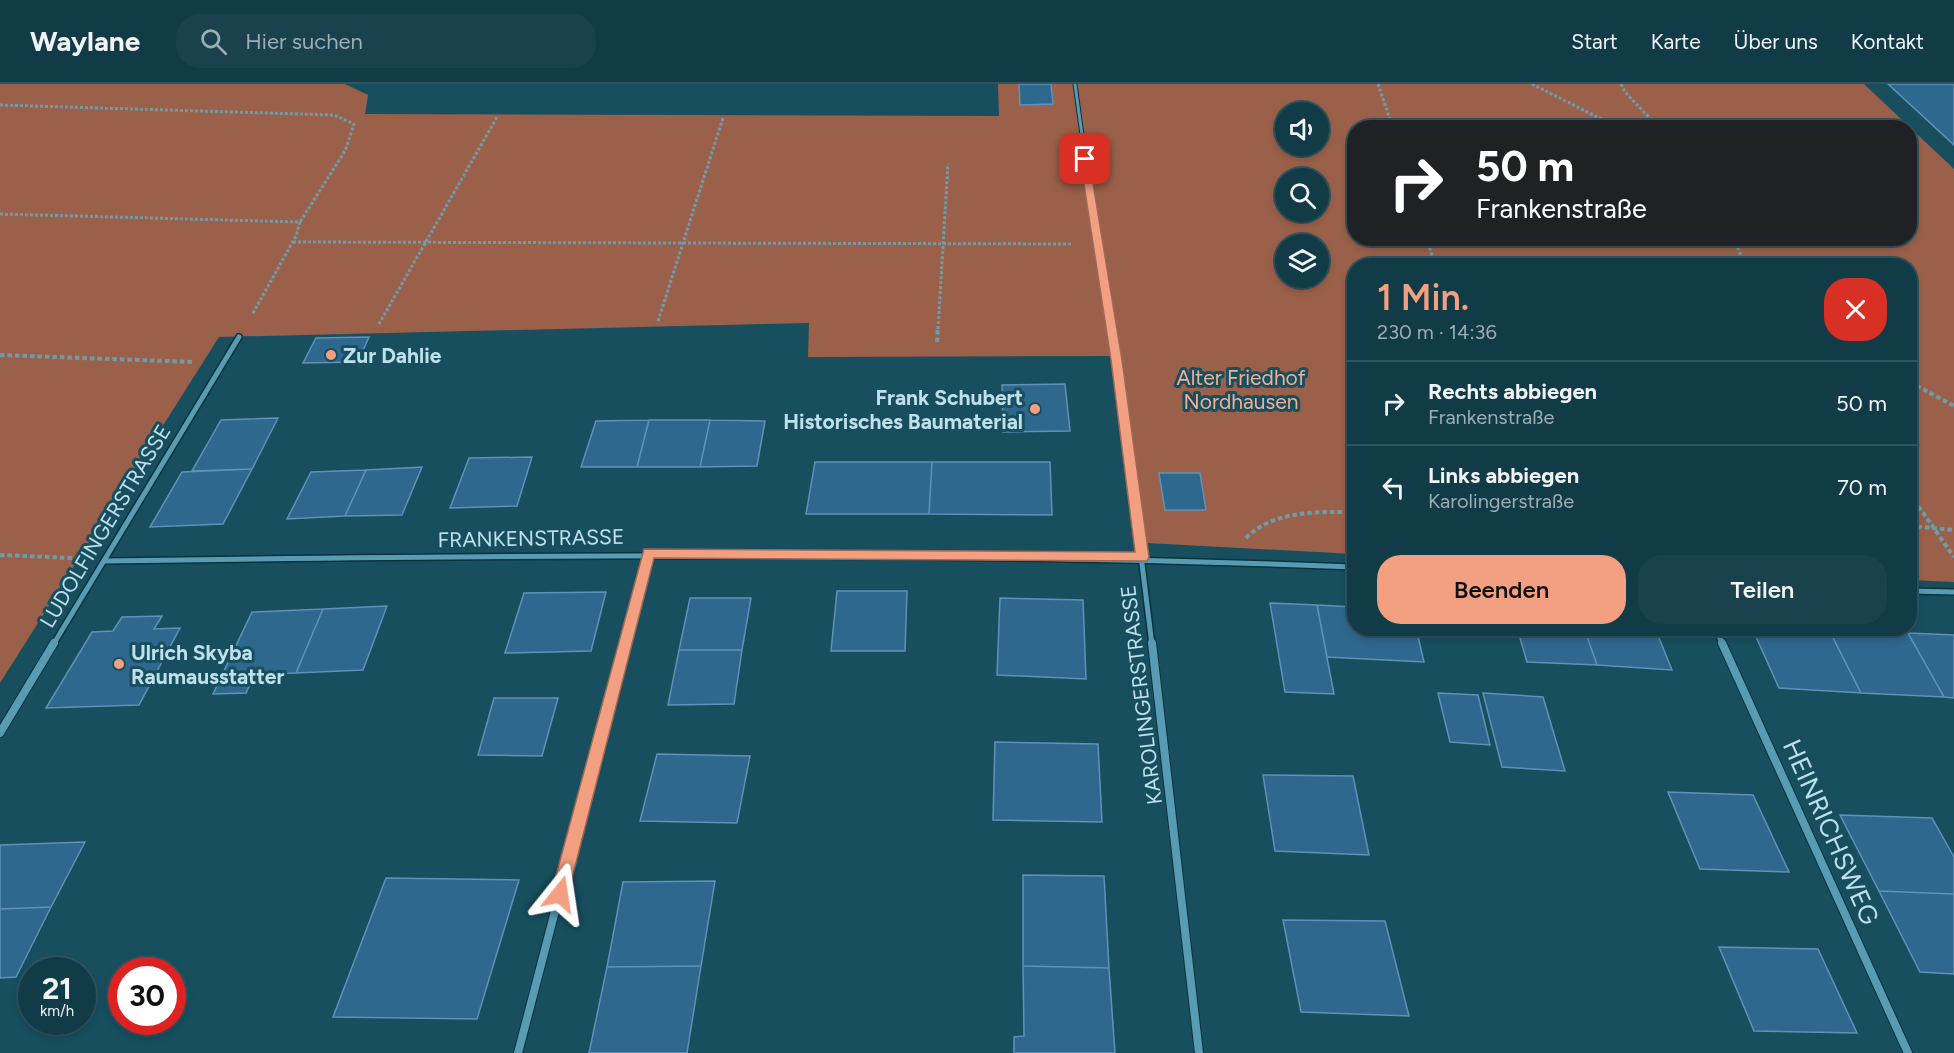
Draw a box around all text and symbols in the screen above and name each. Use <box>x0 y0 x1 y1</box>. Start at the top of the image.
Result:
search box <box>176 14 596 68</box>
text: Waylane <box>30 24 140 58</box>
icon: search <box>197 25 230 58</box>
text: Hier suchen <box>245 28 363 55</box>
text: Start <box>1571 29 1618 54</box>
text: Karte <box>1651 29 1701 54</box>
text: Über uns <box>1734 29 1818 54</box>
text: Kontakt <box>1851 29 1924 54</box>
map controls <box>1275 102 1329 288</box>
button: sound <box>1275 102 1329 156</box>
pin <box>1059 133 1110 184</box>
text: 50 m <box>1476 141 1574 192</box>
icon: arrive <box>1068 142 1101 175</box>
icon: right <box>1377 144 1455 222</box>
button: search <box>1275 168 1329 222</box>
text: Frankenstraße <box>1476 192 1647 225</box>
button: layers <box>1275 234 1329 288</box>
text: 1 Min. <box>1377 276 1469 319</box>
button: close <box>1824 278 1887 341</box>
text: 230 m · 14:36 <box>1377 320 1497 344</box>
place label: Zur Dahlie <box>343 343 442 368</box>
marker: Zur Dahlie <box>324 348 338 362</box>
park label: Alter Friedhof Nordhausen <box>1176 365 1306 414</box>
text: Rechts abbiegen <box>1428 378 1597 405</box>
place label: Frank Schubert Historisches Baumaterial <box>783 385 1023 434</box>
icon: right <box>1377 387 1410 420</box>
text: 50 m <box>1836 390 1887 417</box>
marker: Frank Schubert Historisches Baumaterial <box>1028 402 1042 416</box>
text: Frankenstraße <box>1428 405 1554 429</box>
street label: LUDOLFINGERSTRASSE <box>34 420 176 632</box>
text: Links abbiegen <box>1428 462 1579 489</box>
icon: left <box>1377 471 1410 504</box>
text: 70 m <box>1837 474 1887 501</box>
text: Karolingerstraße <box>1428 489 1574 513</box>
street label: FRANKENSTRASSE <box>437 524 625 552</box>
button: Beenden <box>1377 555 1626 624</box>
button: Teilen <box>1638 555 1887 624</box>
street label: KAROLINGERSTRASSE <box>1115 584 1167 806</box>
place label: Ulrich Skyba Raumausstatter <box>131 640 284 689</box>
marker: Ulrich Skyba Raumausstatter <box>112 657 126 671</box>
street label: HEINRICHSWEG <box>1776 734 1886 930</box>
position arrow <box>528 862 592 926</box>
speed limit sign: 30 <box>108 957 186 1035</box>
text: 21 <box>42 970 72 1007</box>
text: km/h <box>40 1002 74 1020</box>

